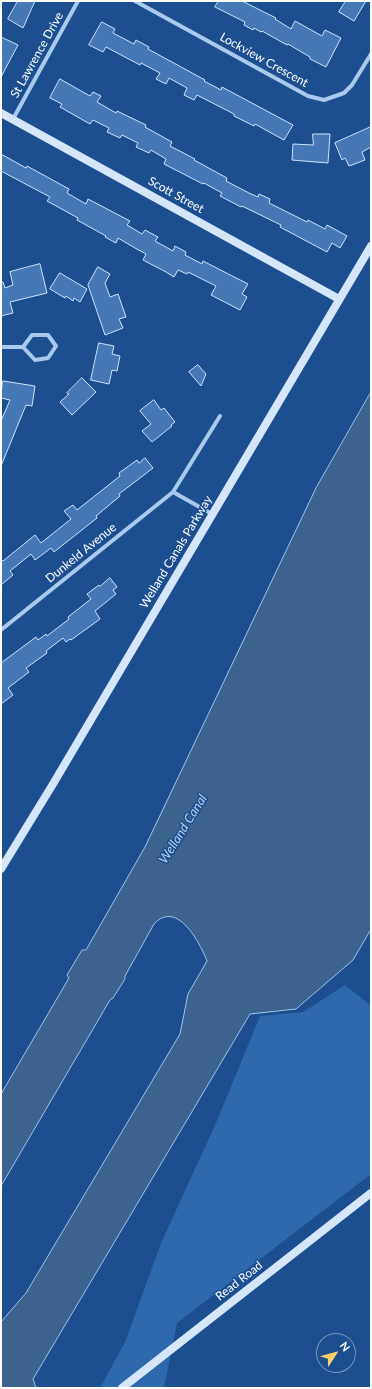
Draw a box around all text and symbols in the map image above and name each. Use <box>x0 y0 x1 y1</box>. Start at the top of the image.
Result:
street label: St Lawrence Drive <box>7 10 67 100</box>
street label: Lockview Crescent <box>217 30 311 90</box>
street label: Scott Street <box>146 174 206 216</box>
street label: Welland Canals Parkway <box>137 493 215 611</box>
street label: Dunkeld Avenue <box>43 520 119 586</box>
water label: Welland Canal <box>156 792 210 866</box>
street label: Read Road <box>213 1258 265 1304</box>
north arrow <box>316 1333 356 1373</box>
text: N <box>338 1339 353 1353</box>

